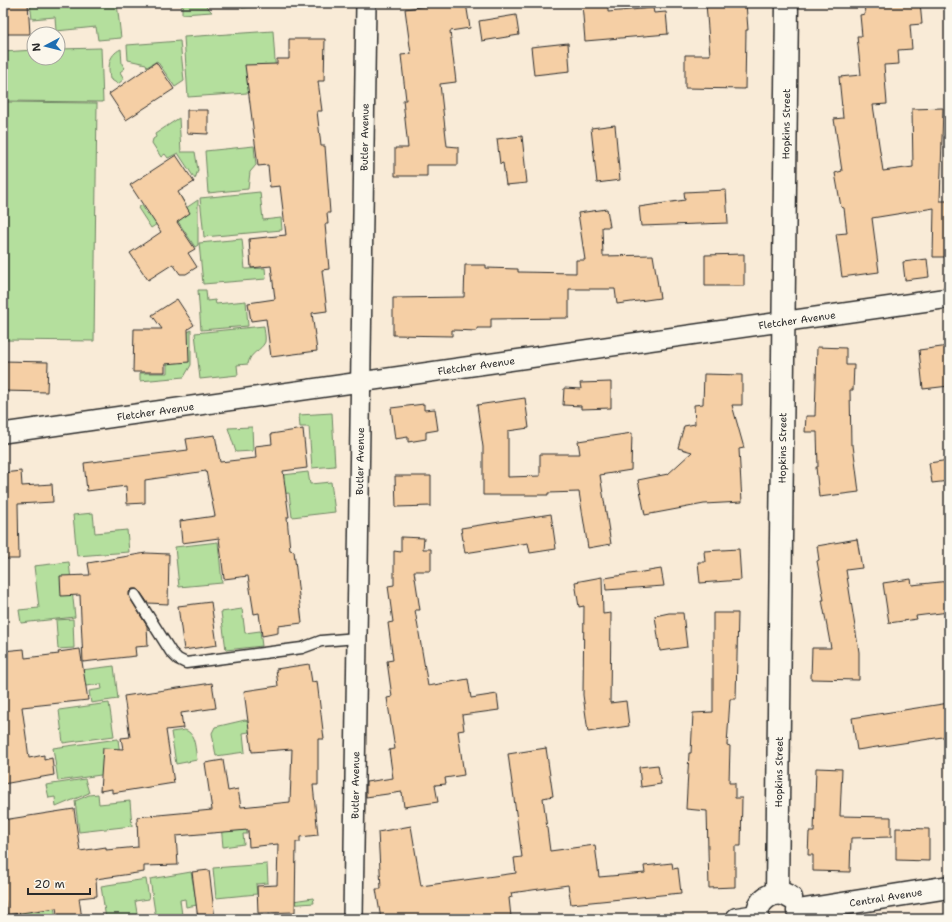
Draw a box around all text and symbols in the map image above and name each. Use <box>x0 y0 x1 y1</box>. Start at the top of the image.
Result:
north arrow <box>26 26 66 66</box>
text: N <box>29 42 45 52</box>
street label: Hopkins Street <box>779 88 793 160</box>
street label: Butler Avenue <box>358 103 372 171</box>
street label: Fletcher Avenue <box>758 308 837 332</box>
street label: Fletcher Avenue <box>437 354 516 378</box>
street label: Fletcher Avenue <box>116 400 195 424</box>
street label: Hopkins Street <box>776 412 789 484</box>
street label: Butler Avenue <box>353 427 367 495</box>
street label: Hopkins Street <box>772 736 786 808</box>
street label: Butler Avenue <box>348 751 362 819</box>
scale bar <box>28 870 90 896</box>
text: 20 m <box>34 876 65 892</box>
street label: Central Avenue <box>848 885 924 910</box>

